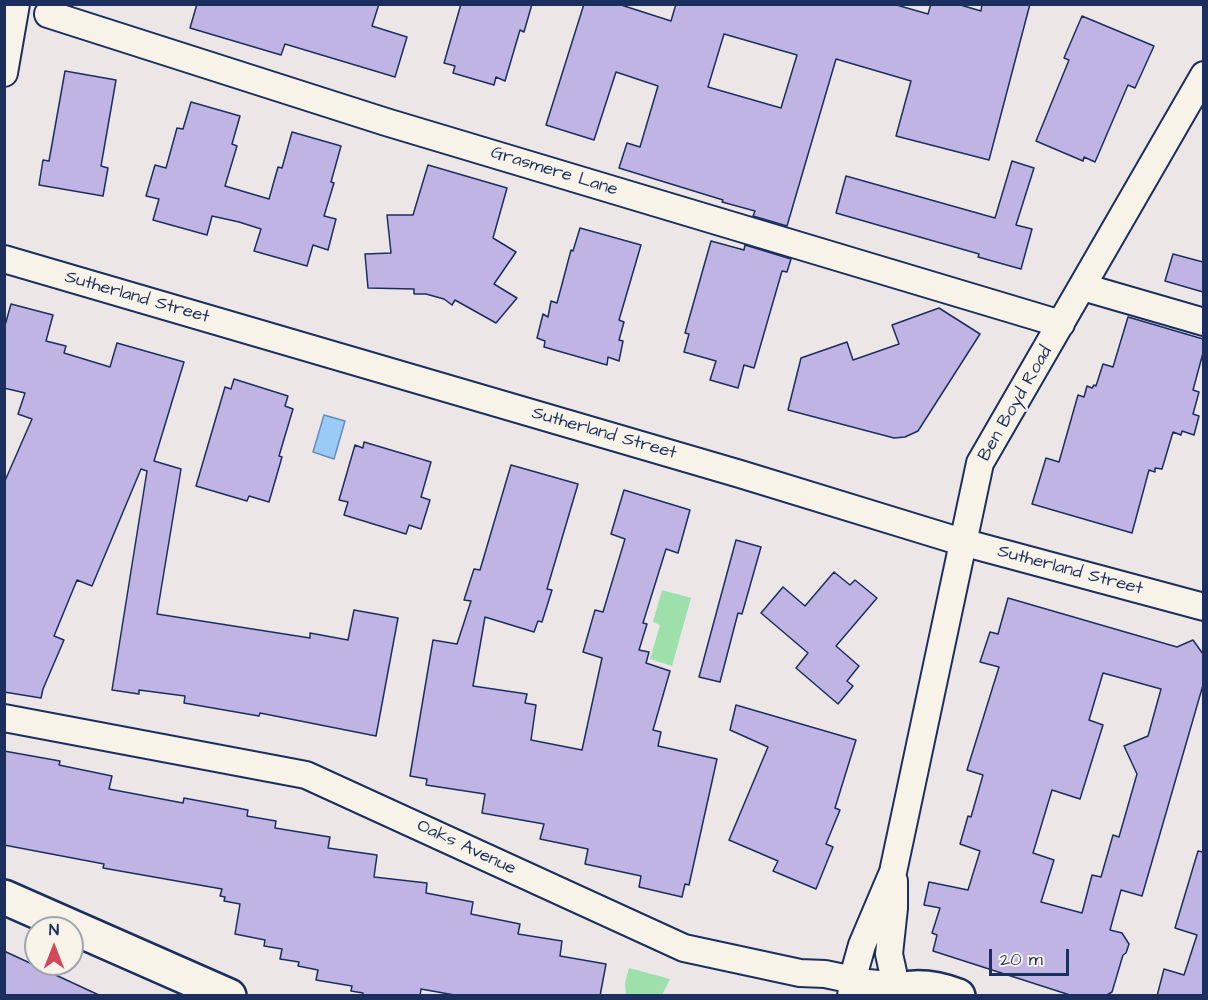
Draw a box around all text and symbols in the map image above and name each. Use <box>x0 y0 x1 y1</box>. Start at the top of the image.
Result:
street label: Grasmere Lane <box>488 142 620 202</box>
street label: Sutherland Street <box>62 267 212 329</box>
street label: Ben Boyd Road <box>974 343 1058 465</box>
street label: Sutherland Street <box>529 403 679 465</box>
street label: Sutherland Street <box>995 541 1145 601</box>
street label: Oaks Avenue <box>413 816 519 880</box>
north arrow <box>24 916 84 976</box>
text: N <box>49 919 59 941</box>
scale bar <box>992 937 1072 975</box>
text: 20 m <box>1000 947 1043 972</box>

